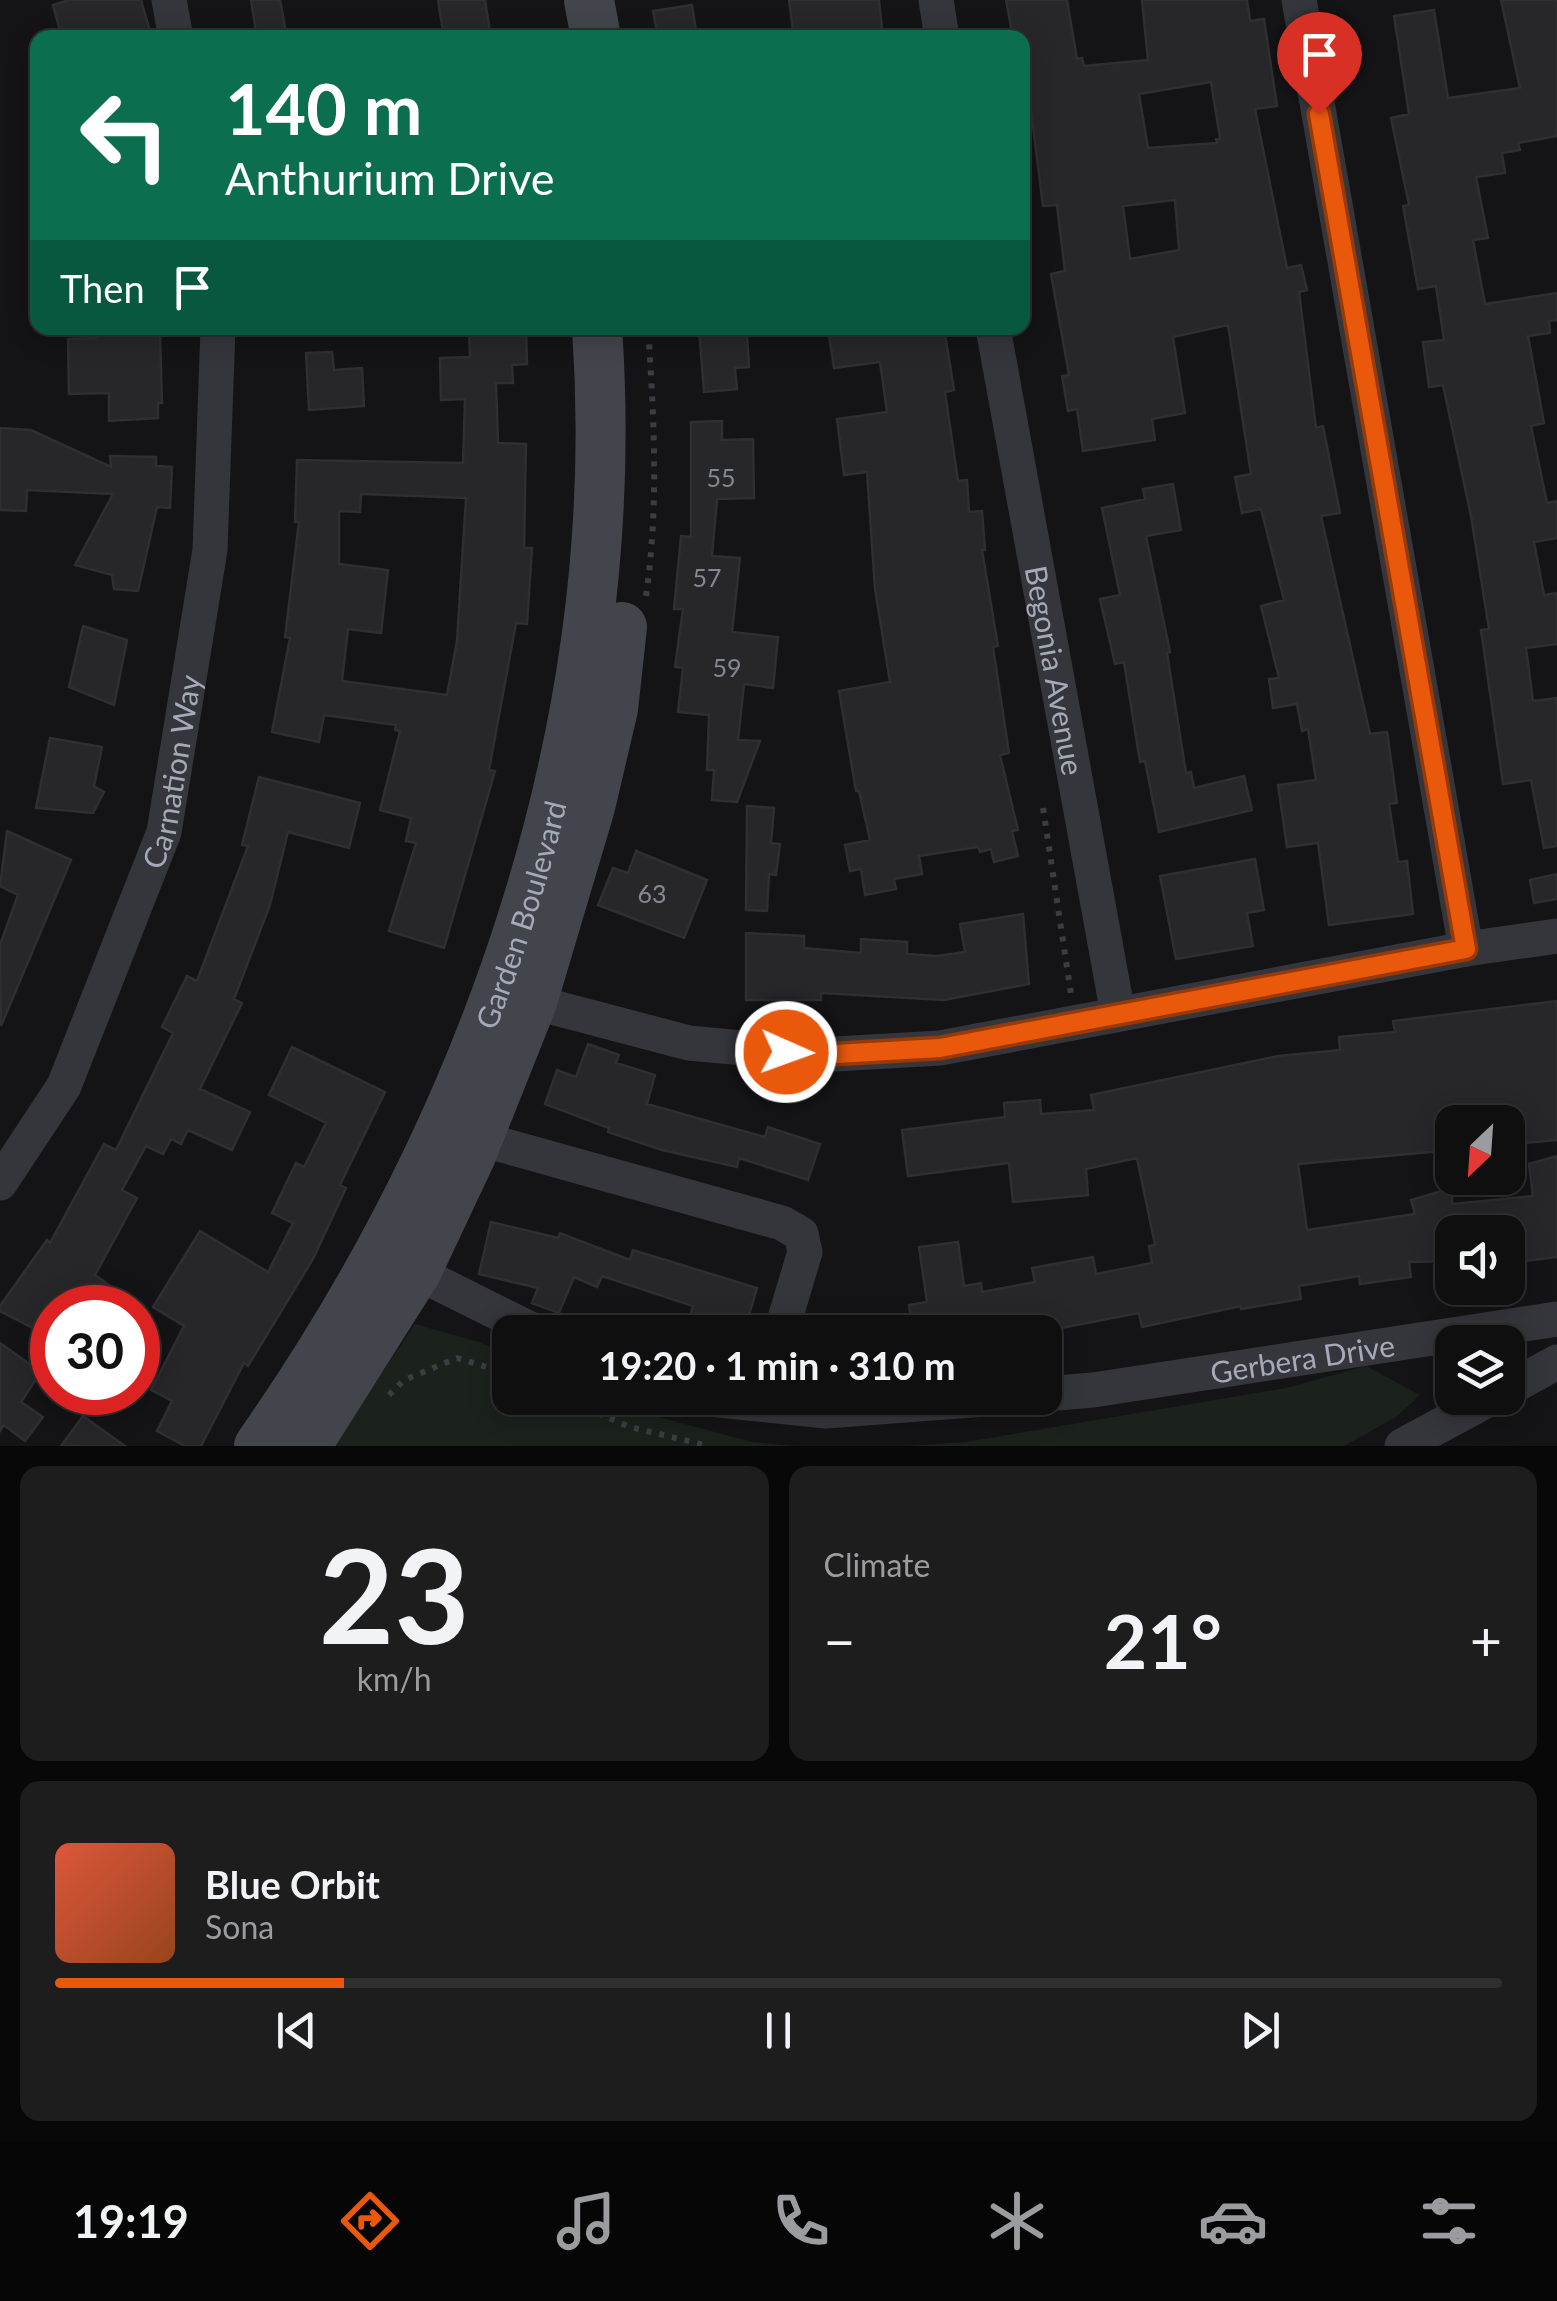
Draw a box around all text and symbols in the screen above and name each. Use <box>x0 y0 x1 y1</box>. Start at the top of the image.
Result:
pin <box>1277 12 1362 115</box>
icon: arrive <box>1292 27 1347 82</box>
text: 140 m <box>225 66 422 150</box>
icon: left <box>60 70 190 200</box>
text: Anthurium Drive <box>225 151 555 205</box>
icon: arrive <box>165 260 220 315</box>
text: Then <box>60 265 145 311</box>
house number: 55 <box>706 462 736 492</box>
house number: 57 <box>692 562 722 592</box>
street label: Begonia Avenue <box>1019 563 1092 778</box>
house number: 59 <box>712 652 742 682</box>
street label: Carnation Way <box>134 672 207 873</box>
street label: Garden Boulevard <box>467 797 573 1034</box>
house number: 63 <box>637 878 667 908</box>
position arrow <box>734 1000 838 1104</box>
north arrow <box>1435 1105 1525 1195</box>
map controls <box>1435 1105 1525 1415</box>
button: sound <box>1435 1215 1525 1305</box>
speed limit sign: 30 <box>30 1285 160 1415</box>
button: layers <box>1435 1325 1525 1415</box>
street label: Gerbera Drive <box>1208 1326 1397 1390</box>
text: 19:20 · 1 min · 310 m <box>598 1342 956 1388</box>
text: 23 <box>319 1516 470 1672</box>
text: Climate <box>824 1545 930 1584</box>
text: 21° <box>1104 1595 1222 1685</box>
text: − <box>824 1607 855 1673</box>
text: + <box>1470 1607 1502 1673</box>
text: km/h <box>357 1659 432 1698</box>
text: Blue Orbit <box>205 1861 380 1907</box>
text: Sona <box>205 1907 274 1946</box>
icon: previous <box>269 2003 324 2058</box>
icon: pause <box>751 2003 806 2058</box>
icon: next <box>1233 2003 1288 2058</box>
icon: directions <box>335 2186 405 2256</box>
icon: music <box>551 2186 621 2256</box>
icon: phone <box>766 2186 836 2256</box>
icon: climate <box>982 2186 1052 2256</box>
icon: car <box>1198 2186 1268 2256</box>
icon: filters <box>1414 2186 1484 2256</box>
text: 19:19 <box>73 2194 189 2248</box>

